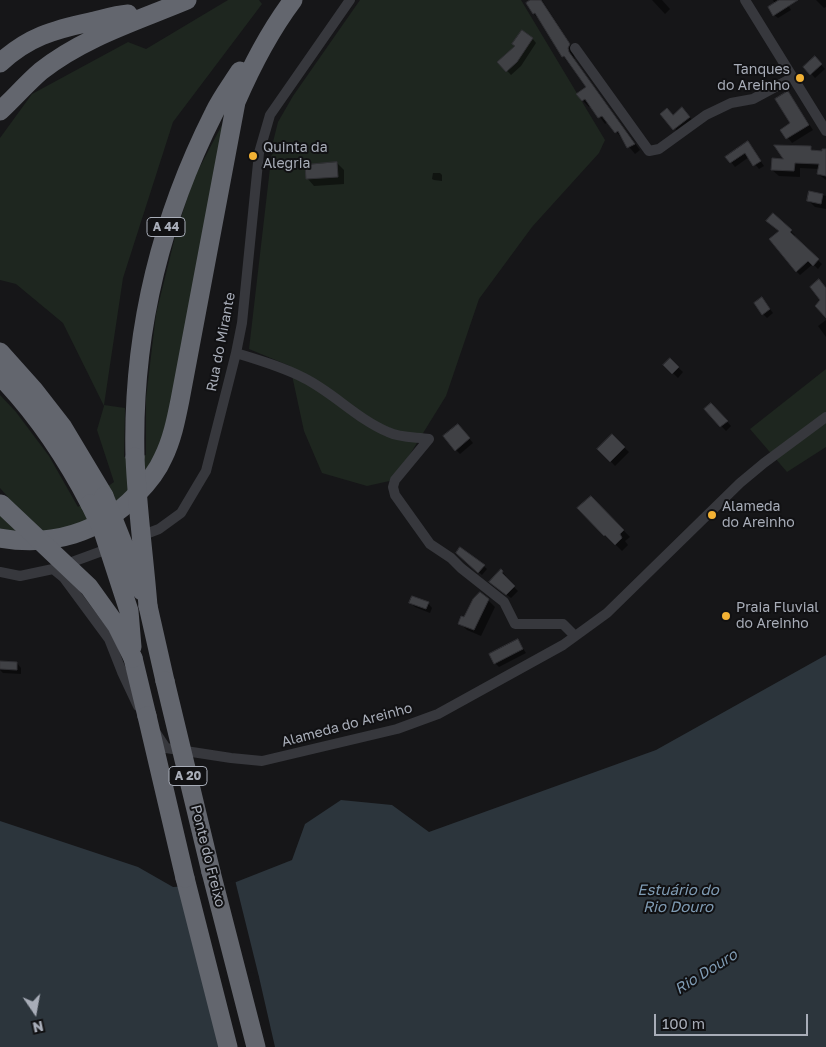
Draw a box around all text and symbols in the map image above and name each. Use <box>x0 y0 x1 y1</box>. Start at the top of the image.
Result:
place label: Tanques do Areinho <box>717 62 790 94</box>
marker: Tanques do Areinho <box>794 72 806 84</box>
place label: Quinta da Alegria <box>263 140 328 172</box>
marker: Quinta da Alegria <box>247 150 259 162</box>
road number: A 44 <box>147 218 185 236</box>
street label: Rua do Mirante <box>203 291 239 393</box>
place label: Alameda do Areinho <box>722 499 795 532</box>
marker: Alameda do Areinho <box>706 509 718 521</box>
place label: Praia Fluvial do Areinho <box>736 600 819 632</box>
marker: Praia Fluvial do Areinho <box>720 610 732 622</box>
street label: Alameda do Areinho <box>280 699 414 751</box>
road number: A 20 <box>169 766 207 786</box>
street label: Ponte do Freixo <box>187 803 229 909</box>
water label: Estuário do Rio Douro <box>637 881 719 916</box>
water label: Rio Douro <box>671 946 741 998</box>
north arrow <box>10 987 60 1037</box>
scale bar <box>656 1004 810 1036</box>
text: 100 m <box>662 1014 705 1032</box>
text: N <box>31 1018 45 1037</box>

